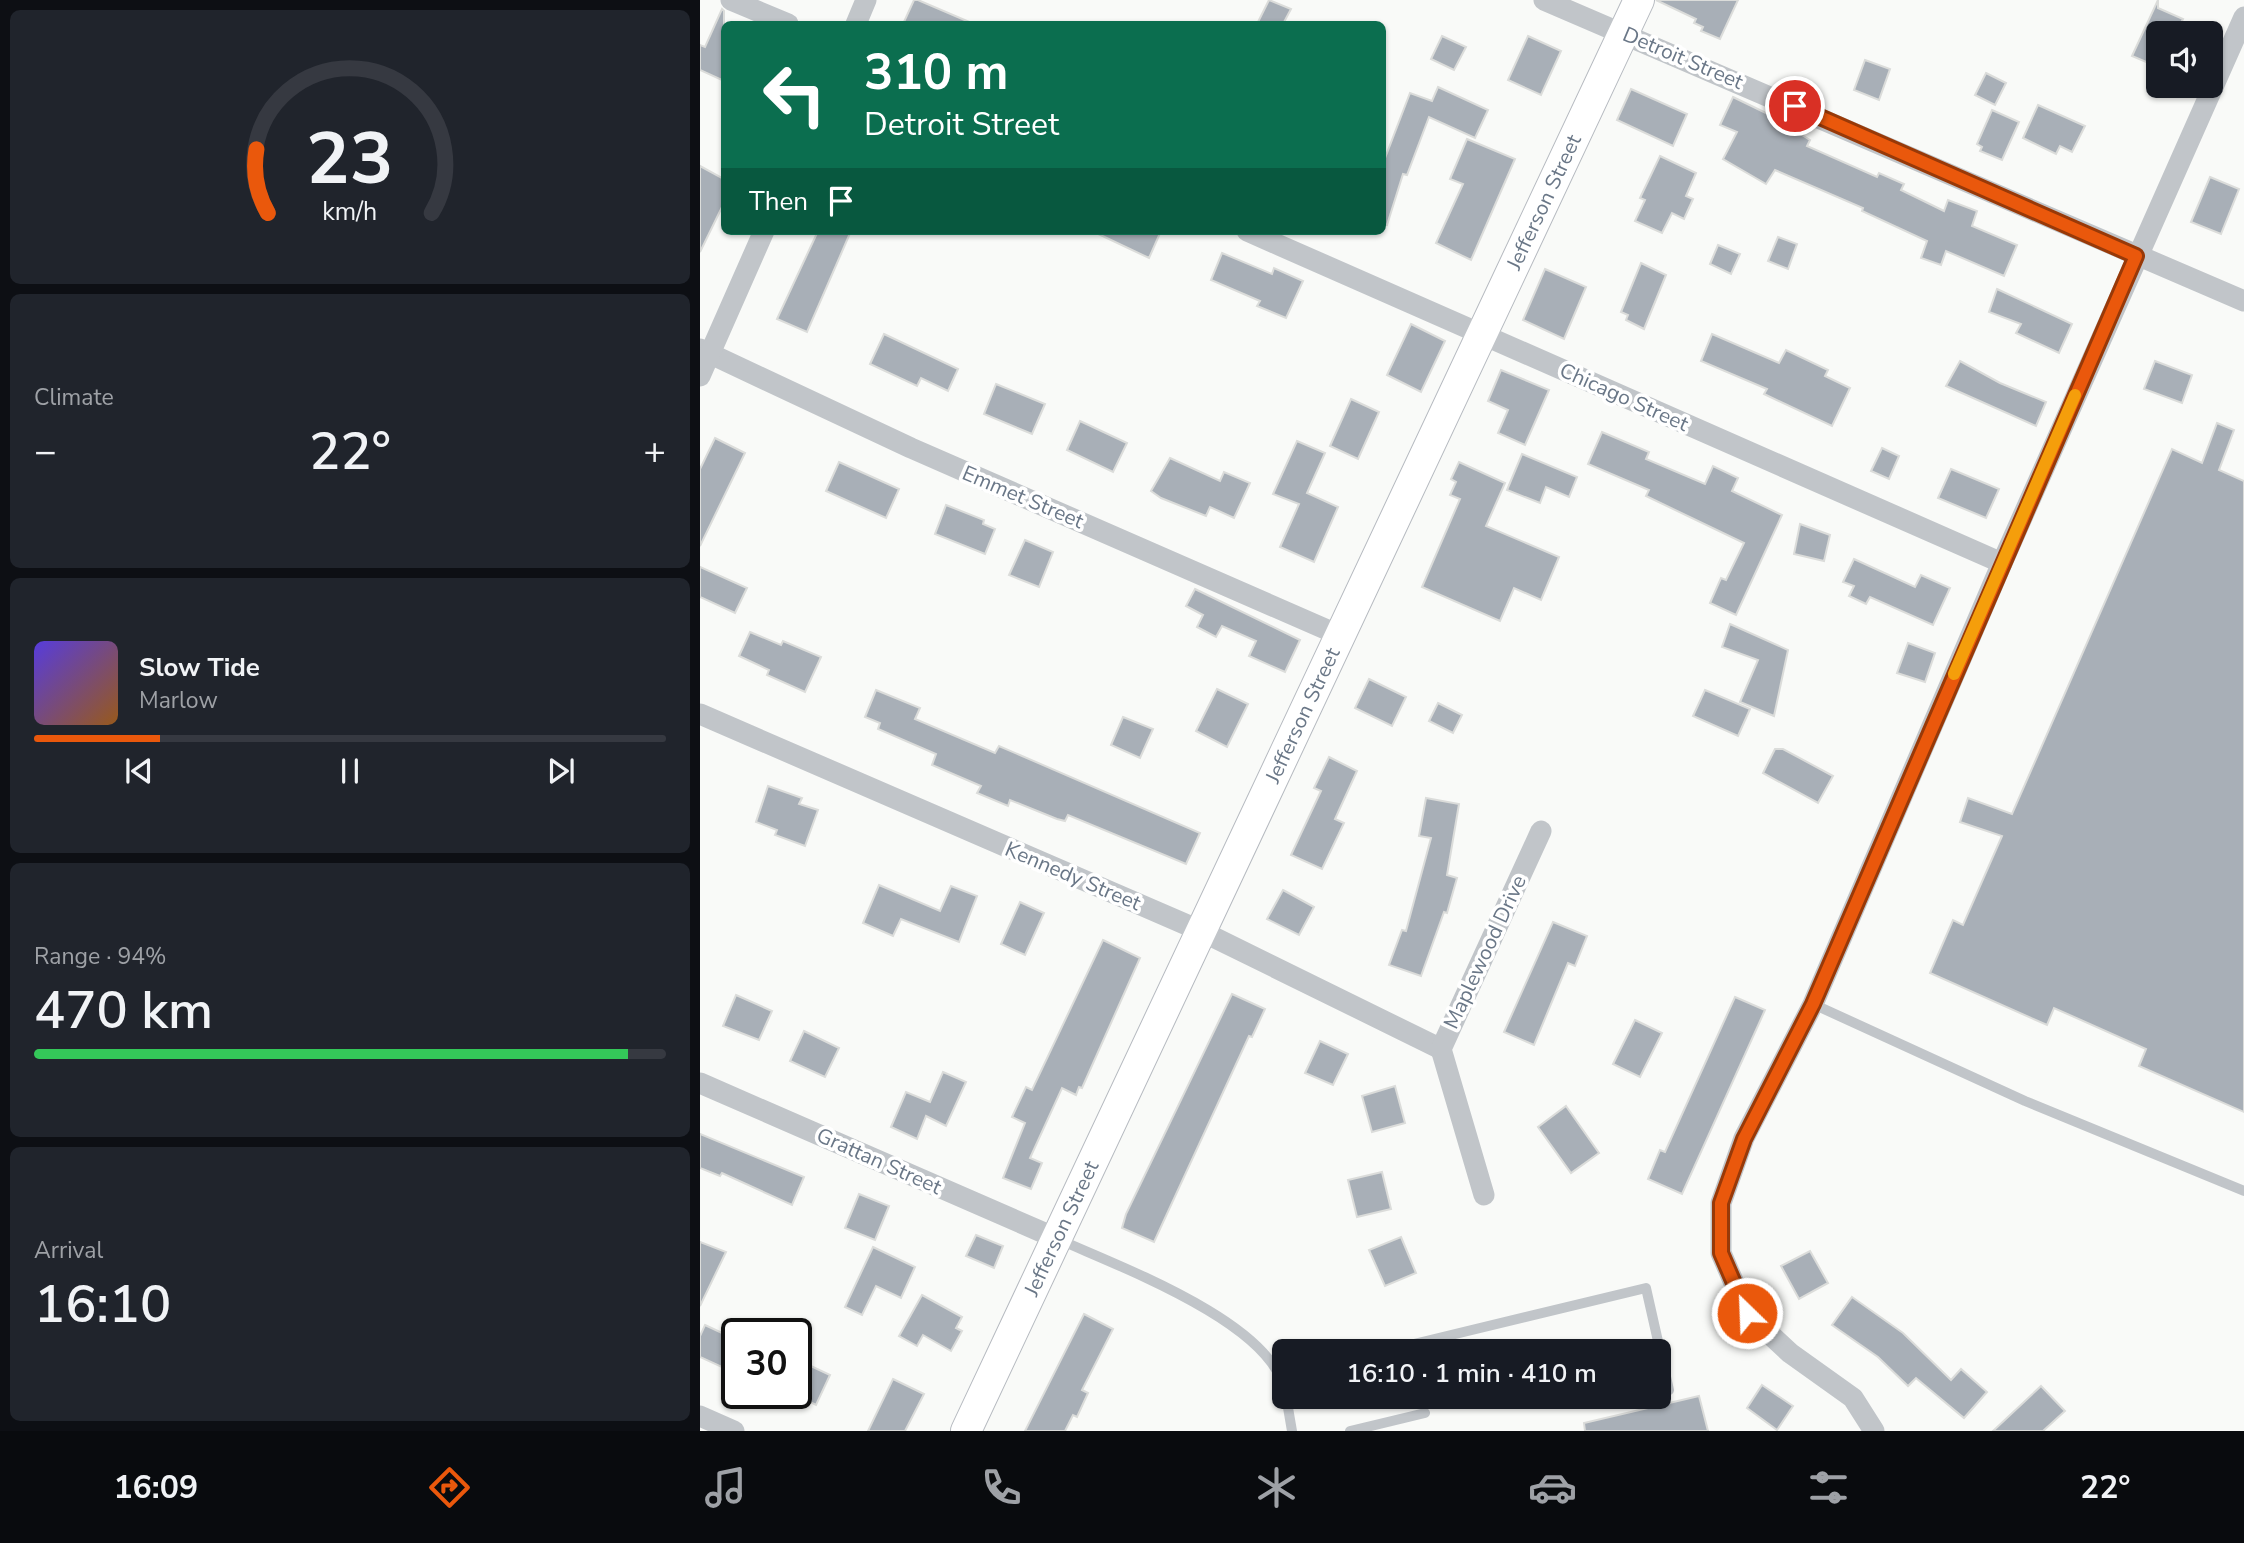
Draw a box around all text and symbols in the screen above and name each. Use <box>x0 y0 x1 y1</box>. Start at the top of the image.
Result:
street label: Detroit Street <box>1619 20 1748 96</box>
map controls <box>2146 21 2223 98</box>
button: sound <box>2146 21 2223 98</box>
text: 310 m <box>864 39 1008 106</box>
icon: left <box>749 49 840 140</box>
pin <box>1765 76 1825 136</box>
icon: arrive <box>1776 87 1814 125</box>
text: Detroit Street <box>864 103 1059 146</box>
text: 23 <box>306 109 394 209</box>
street label: Jefferson Street <box>1500 129 1588 275</box>
icon: arrive <box>822 182 860 220</box>
text: Then <box>749 184 808 219</box>
text: km/h <box>322 195 378 229</box>
street label: Chicago Street <box>1555 356 1693 438</box>
text: Climate <box>34 382 114 413</box>
text: 22° <box>309 416 391 487</box>
text: − <box>34 426 57 477</box>
text: + <box>643 426 666 477</box>
street label: Emmet Street <box>958 459 1089 535</box>
street label: Jefferson Street <box>1258 642 1347 788</box>
text: Slow Tide <box>139 650 260 685</box>
text: Marlow <box>139 685 218 716</box>
icon: previous <box>120 752 158 790</box>
icon: pause <box>331 752 369 790</box>
icon: next <box>542 752 580 790</box>
street label: Kennedy Street <box>1001 835 1146 917</box>
street label: Maplewood Drive <box>1437 871 1533 1033</box>
text: Range · 94% <box>34 941 166 972</box>
text: 470 km <box>34 975 213 1046</box>
street label: Grattan Street <box>812 1121 946 1201</box>
street label: Jefferson Street <box>1017 1155 1105 1301</box>
text: Arrival <box>34 1235 103 1266</box>
text: 16:10 <box>34 1269 171 1340</box>
position arrow <box>1710 1276 1784 1350</box>
speed limit sign: 30 <box>721 1318 812 1409</box>
text: 16:10 · 1 min · 410 m <box>1346 1356 1597 1391</box>
icon: directions <box>425 1463 474 1512</box>
icon: music <box>701 1463 750 1512</box>
icon: phone <box>977 1463 1026 1512</box>
icon: climate <box>1252 1463 1301 1512</box>
icon: car <box>1528 1463 1577 1512</box>
icon: filters <box>1804 1463 1853 1512</box>
text: 16:09 <box>113 1466 198 1509</box>
text: 22° <box>2080 1466 2130 1509</box>

